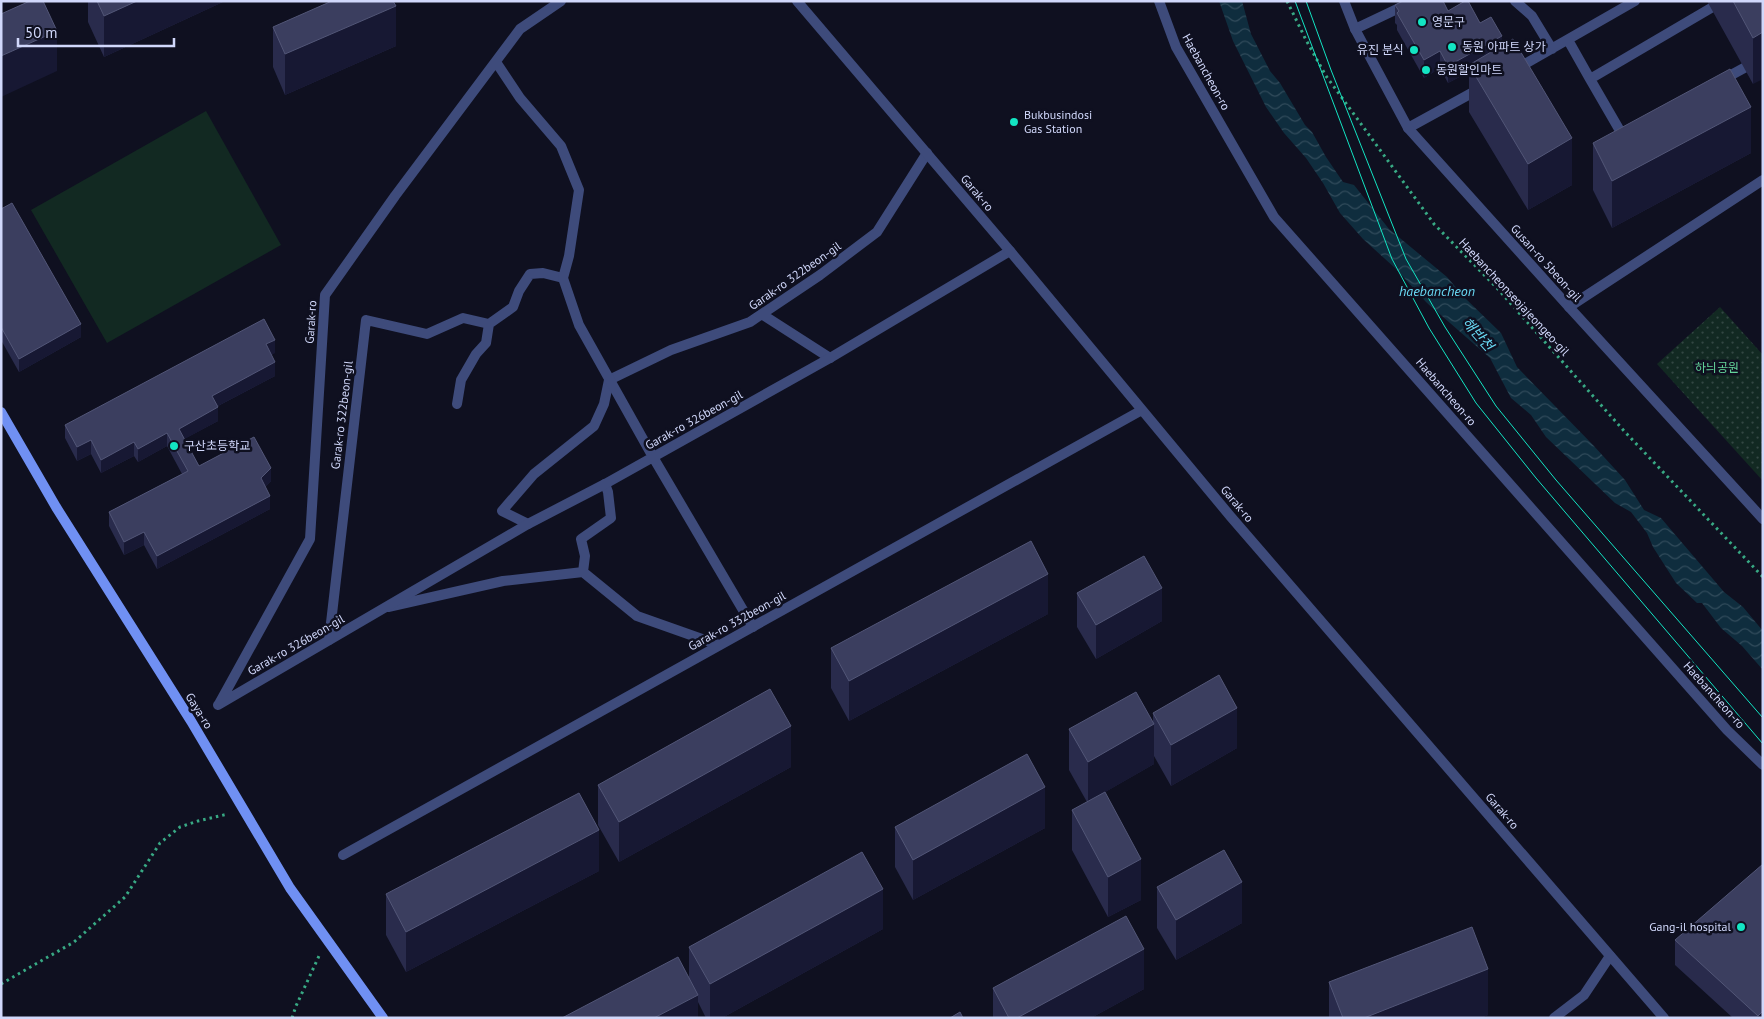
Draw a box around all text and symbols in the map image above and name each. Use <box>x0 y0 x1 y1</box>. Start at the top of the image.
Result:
place label: 영문구 <box>1432 14 1465 29</box>
scale bar <box>18 15 174 47</box>
marker: 영문구 <box>1416 16 1428 28</box>
text: 50 m <box>25 23 58 42</box>
street label: Haebancheon-ro <box>1179 31 1234 113</box>
place label: 동원 아파트 상가 <box>1462 39 1546 54</box>
marker: 동원 아파트 상가 <box>1446 41 1458 53</box>
place label: 유진 분식 <box>1357 42 1404 57</box>
marker: 유진 분식 <box>1408 44 1420 56</box>
place label: 동원할인마트 <box>1436 62 1502 77</box>
marker: 동원할인마트 <box>1420 64 1432 76</box>
place label: Bukbusindosi Gas Station <box>1024 107 1092 136</box>
marker: Bukbusindosi Gas Station <box>1008 116 1020 128</box>
street label: Garak-ro <box>958 171 997 214</box>
street label: Gusan-ro 5beon-gil <box>1508 221 1585 305</box>
street label: Haebancheonseojajeongeo-gil <box>1456 235 1573 359</box>
street label: Garak-ro 322beon-gil <box>746 238 844 313</box>
water label: haebancheon <box>1399 282 1475 300</box>
street label: Garak-ro <box>302 300 319 344</box>
water label: 해반천 <box>1458 314 1498 355</box>
street label: Haebancheon-ro <box>1413 355 1480 429</box>
street label: Garak-ro 322beon-gil <box>327 359 356 470</box>
park label: 하늬공원 <box>1695 360 1739 375</box>
street label: Garak-ro 326beon-gil <box>642 386 746 453</box>
place label: 구산초등학교 <box>184 438 250 453</box>
marker: 구산초등학교 <box>168 440 180 452</box>
street label: Garak-ro <box>1218 482 1257 525</box>
street label: Garak-ro 332beon-gil <box>685 587 789 654</box>
street label: Garak-ro 326beon-gil <box>245 611 347 678</box>
street label: Haebancheon-ro <box>1680 658 1748 731</box>
street label: Gaya-ro <box>183 690 216 732</box>
street label: Garak-ro <box>1482 789 1522 832</box>
place label: Gang-il hospital <box>1649 919 1731 934</box>
marker: Gang-il hospital <box>1735 921 1747 933</box>

